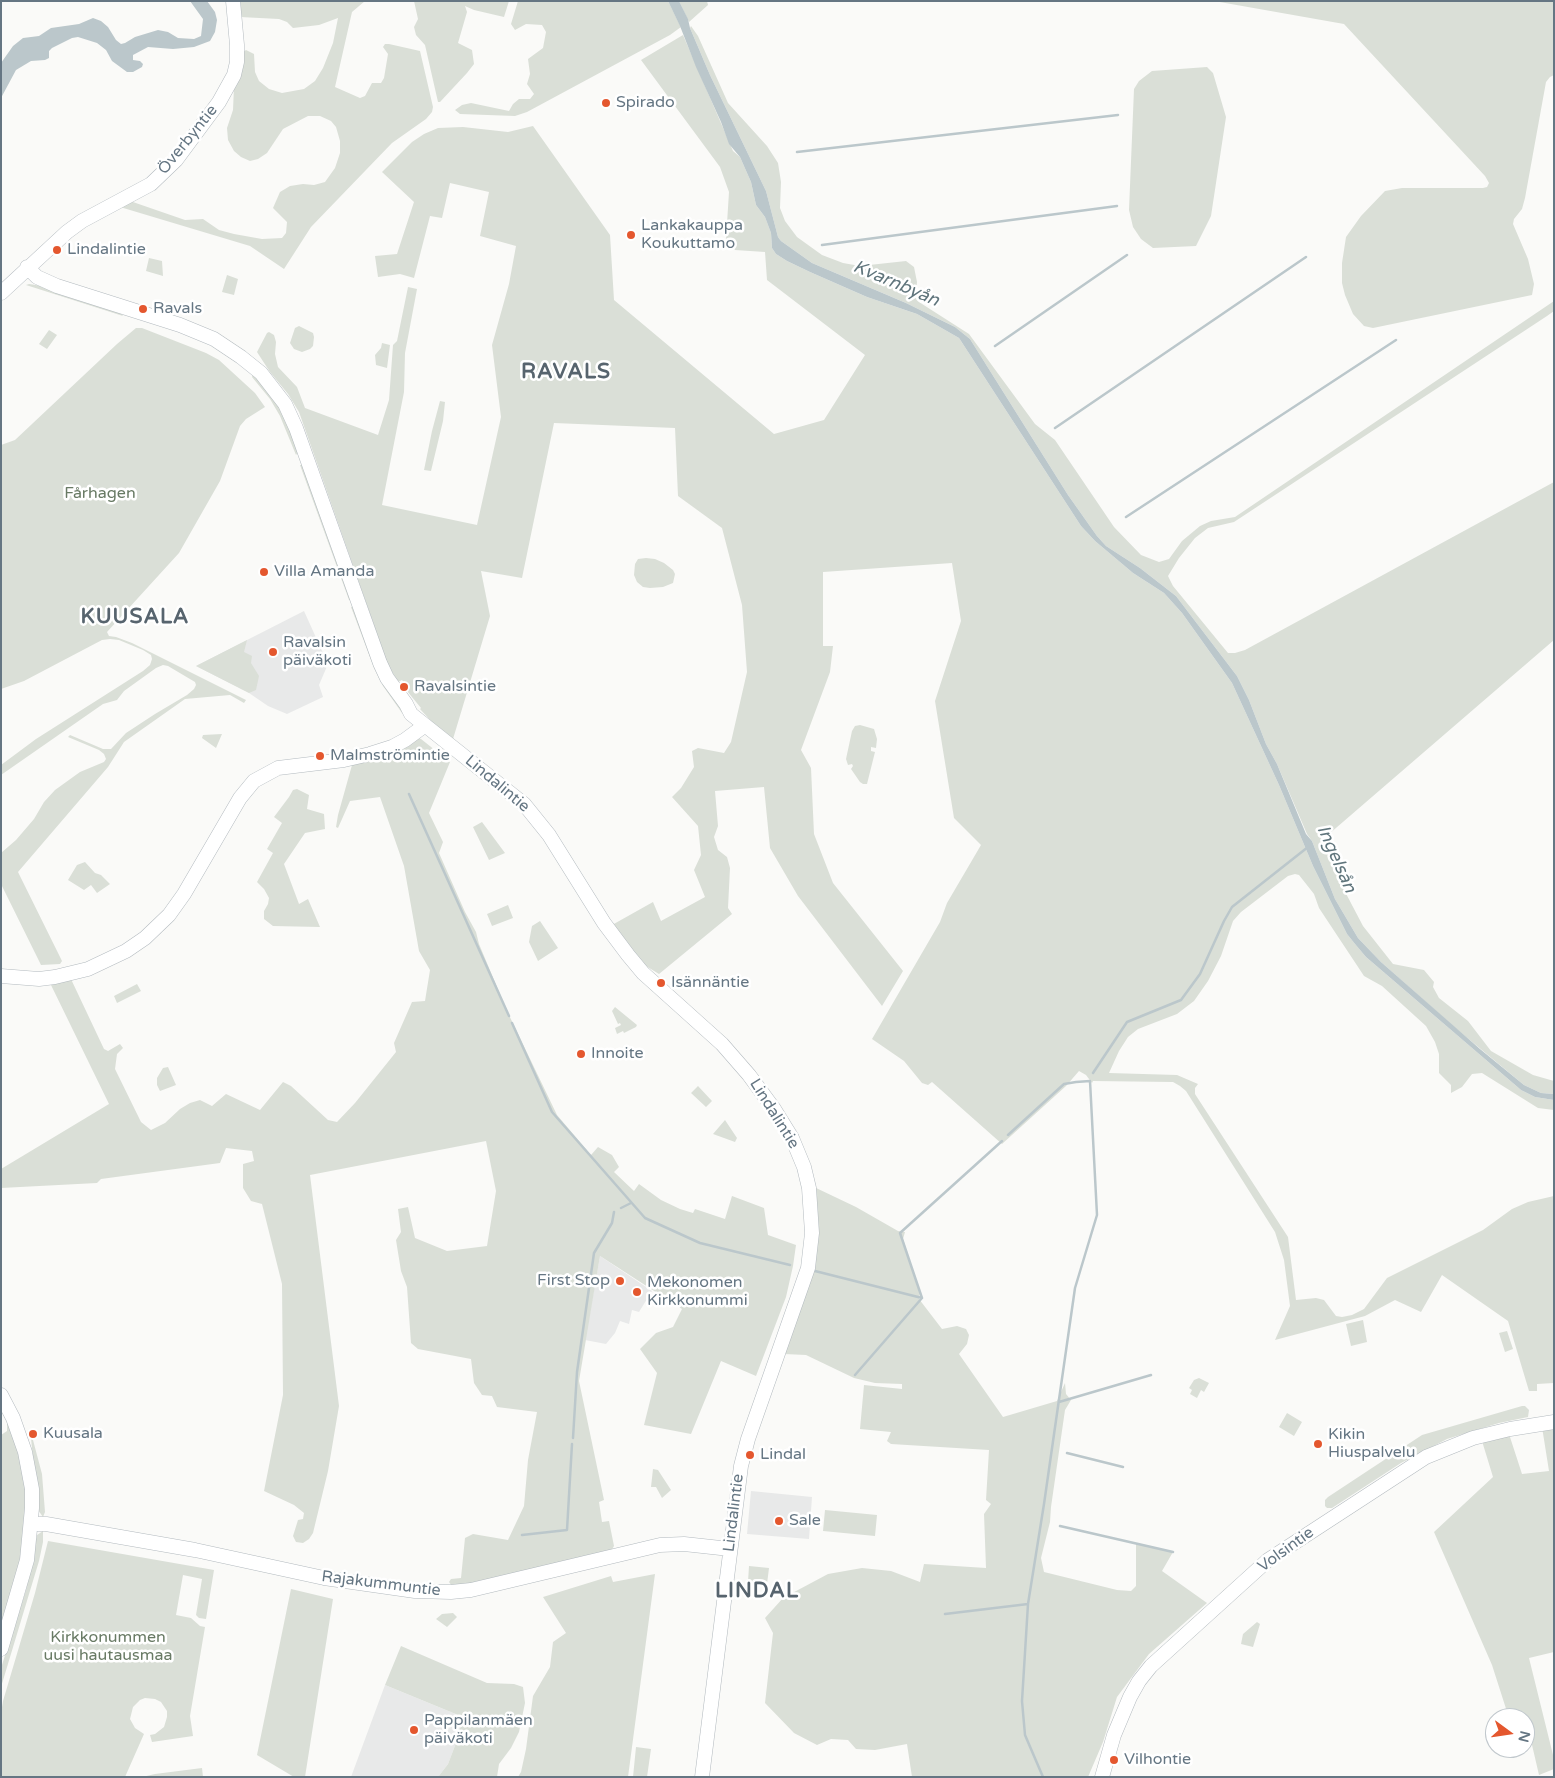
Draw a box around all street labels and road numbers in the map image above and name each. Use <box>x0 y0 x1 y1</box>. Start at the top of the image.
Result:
street label: Överbyntie <box>154 101 222 179</box>
street label: Lindalintie <box>461 751 533 817</box>
street label: Lindalintie <box>745 1076 803 1152</box>
street label: Lindalintie <box>720 1473 748 1553</box>
street label: Volsintie <box>1254 1523 1318 1577</box>
street label: Rajakummuntie <box>320 1567 442 1601</box>

